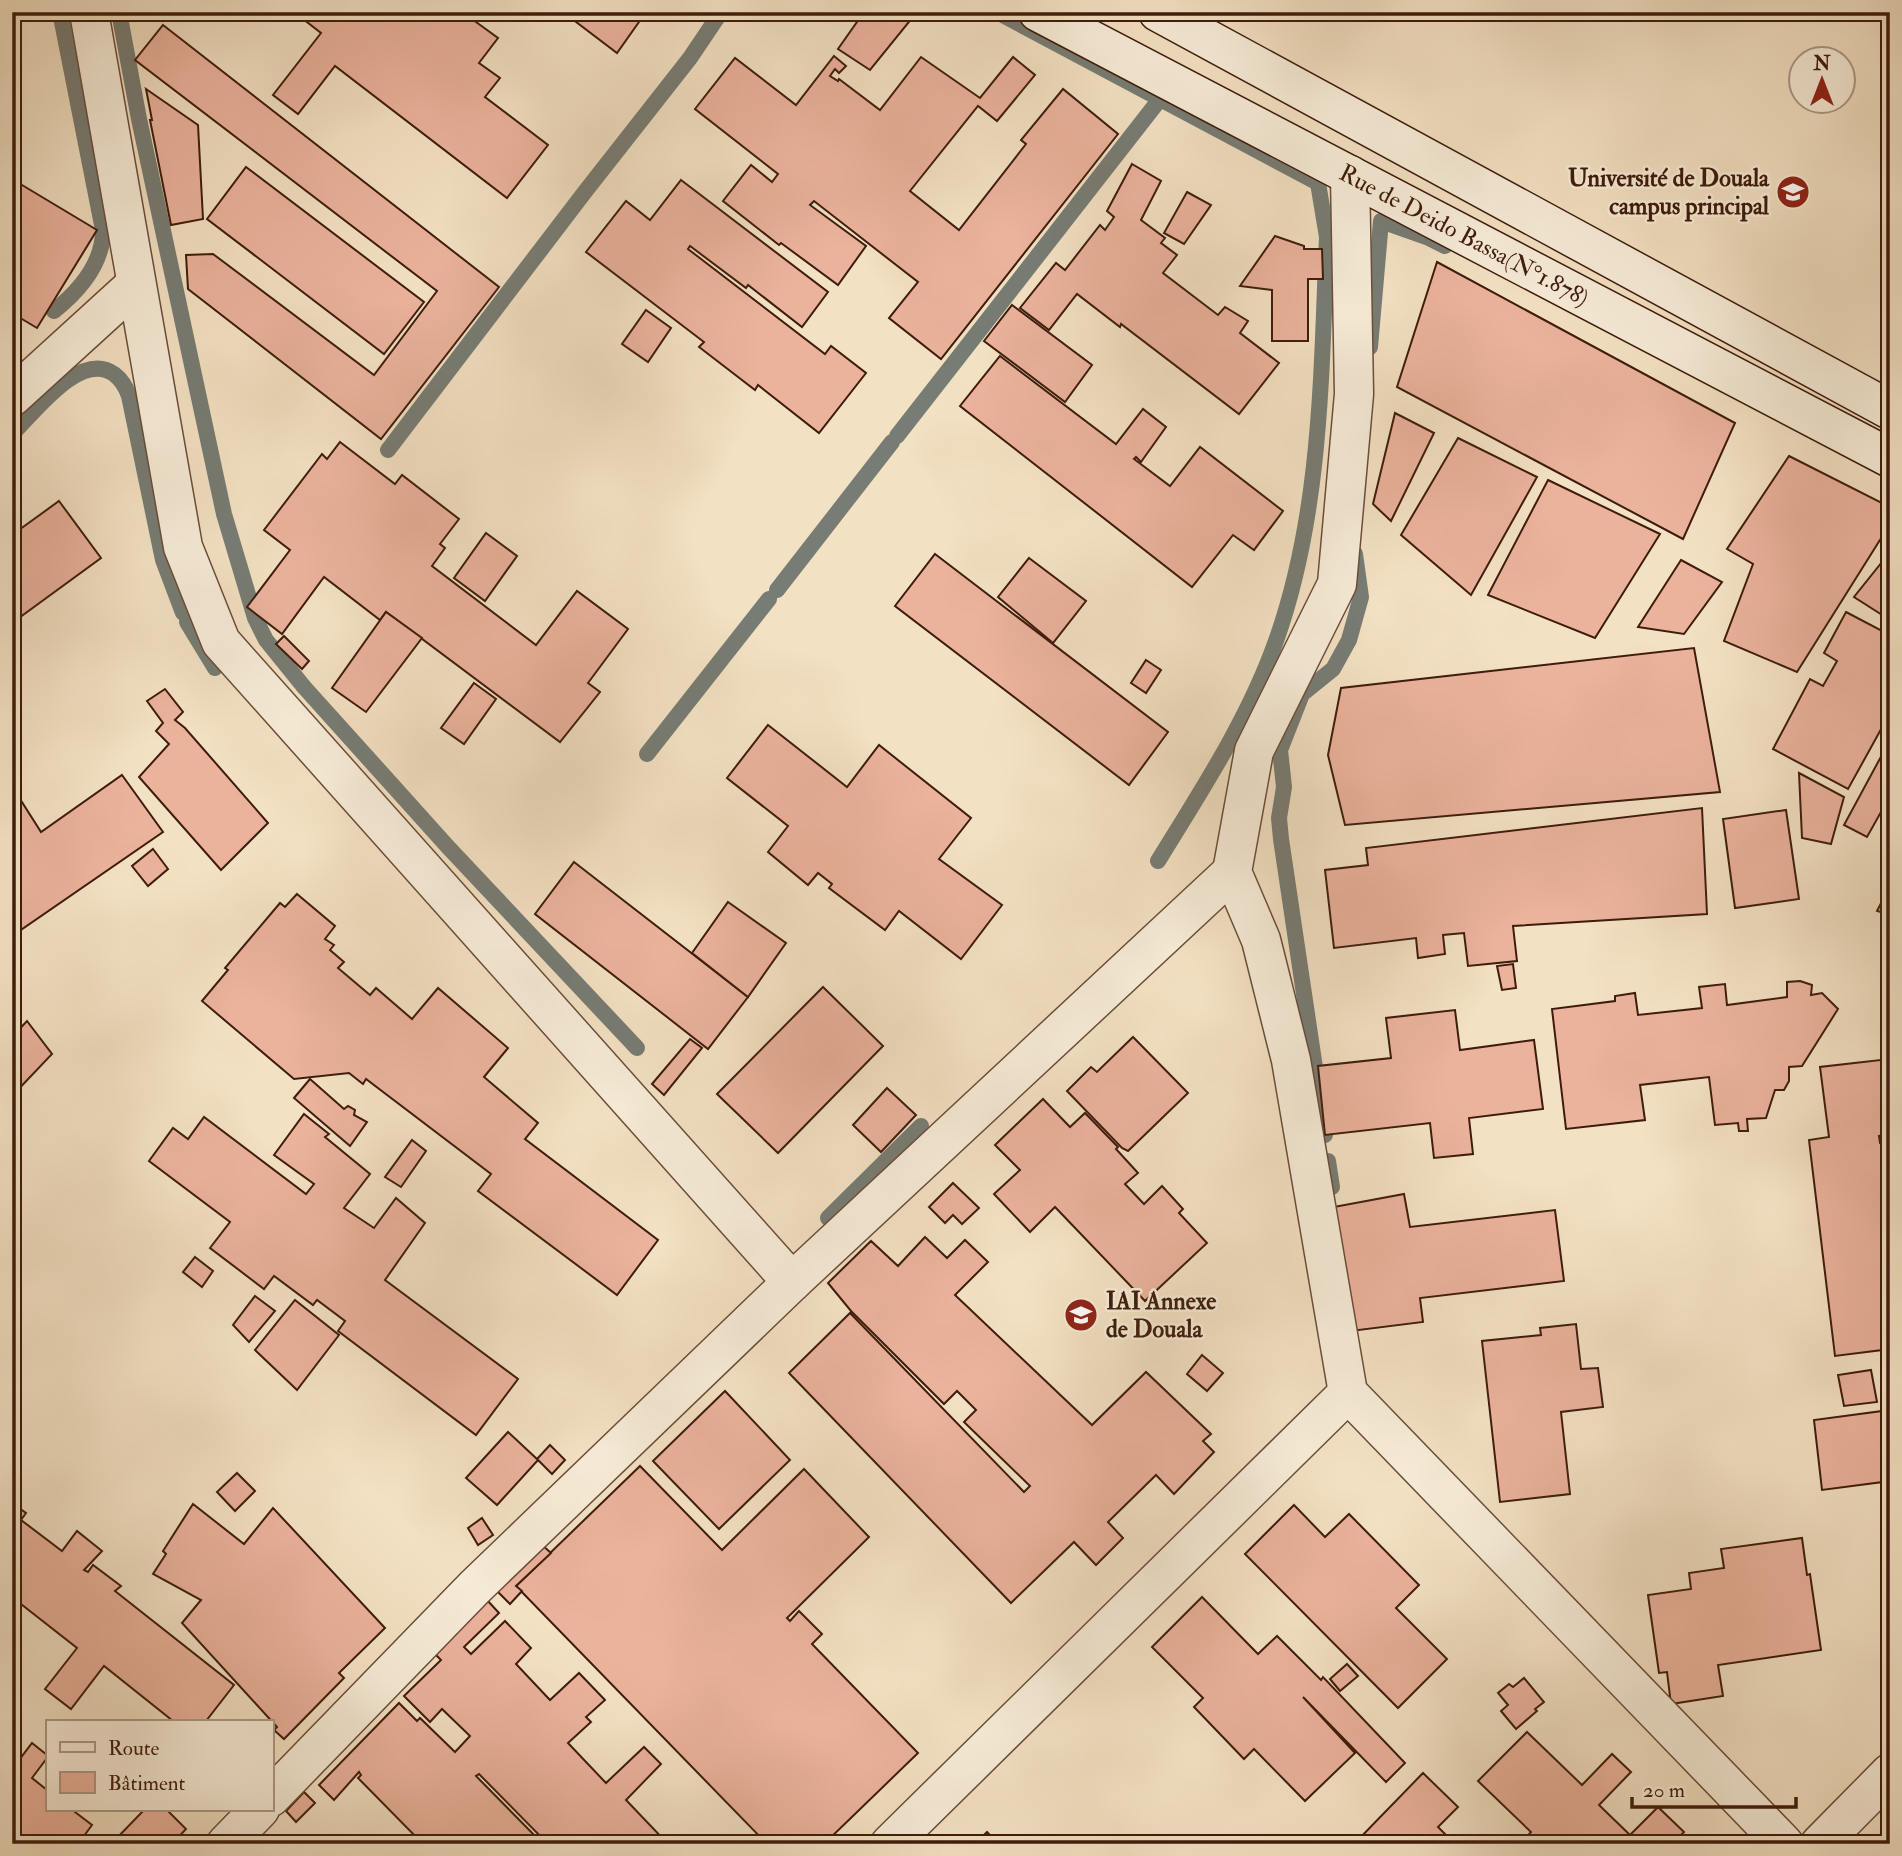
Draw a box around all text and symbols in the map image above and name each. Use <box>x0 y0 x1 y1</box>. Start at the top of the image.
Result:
north arrow <box>1786 46 1856 116</box>
text: N <box>1812 52 1831 76</box>
street label: Rue de Deido Bassa(N°1.878) <box>1334 157 1594 314</box>
place label: Université de Douala campus principal <box>1568 163 1770 222</box>
school or university icon: Université de Douala campus principal <box>1774 173 1812 211</box>
place label: IAI Annexe de Douala <box>1106 1286 1216 1345</box>
school or university icon: IAI Annexe de Douala <box>1062 1296 1100 1334</box>
legend <box>46 1720 273 1811</box>
text: Route <box>108 1735 160 1762</box>
scale bar <box>1632 1765 1797 1809</box>
text: Bâtiment <box>108 1770 185 1797</box>
text: 20 m <box>1643 1777 1685 1804</box>

